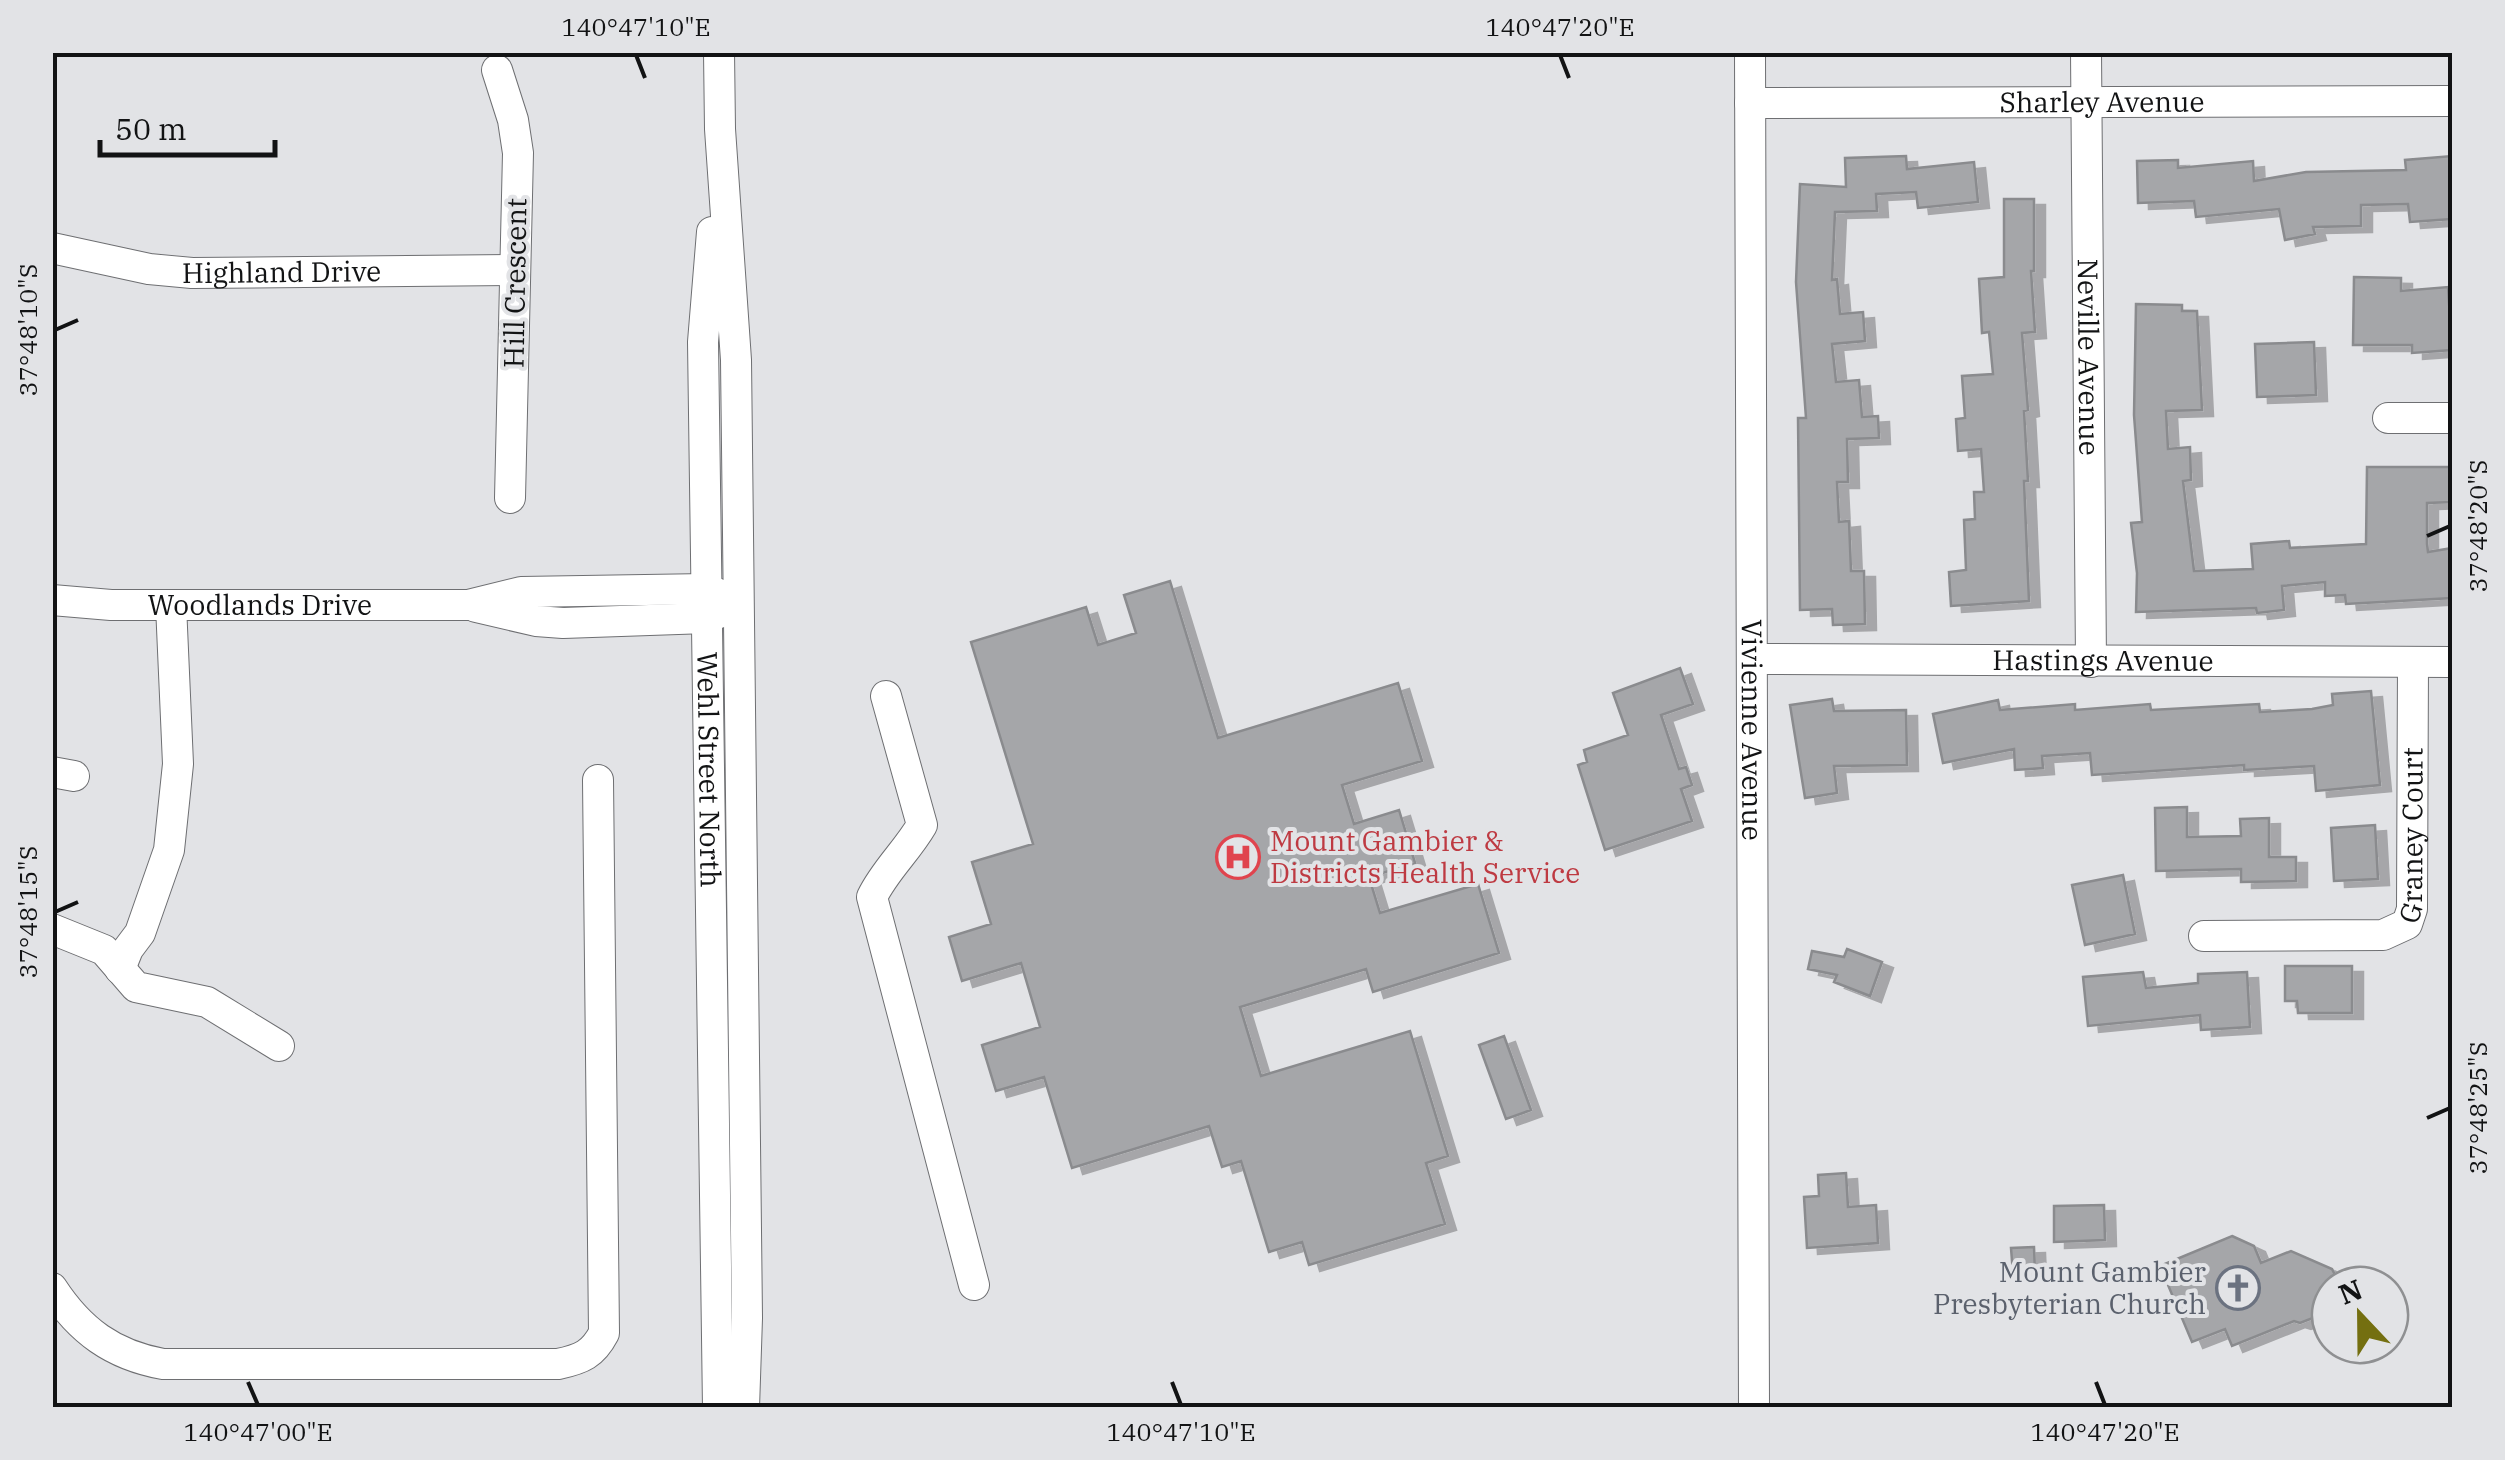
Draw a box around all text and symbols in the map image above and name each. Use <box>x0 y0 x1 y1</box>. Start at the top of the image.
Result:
text: 140°47'10"E <box>561 10 711 43</box>
text: 140°47'20"E <box>1485 10 1635 43</box>
street label: Sharley Avenue <box>2000 83 2204 120</box>
scale bar <box>100 95 275 157</box>
text: 50 m <box>115 109 187 148</box>
street label: Hill Crescent <box>495 198 534 368</box>
street label: Highland Drive <box>182 252 381 291</box>
street label: Neville Avenue <box>2070 258 2108 456</box>
text: 37°48'10"S <box>11 264 44 396</box>
text: 37°48'20"S <box>2461 460 2494 592</box>
street label: Woodlands Drive <box>147 586 372 623</box>
street label: Vivienne Avenue <box>1734 619 1771 841</box>
street label: Hastings Avenue <box>1992 641 2214 679</box>
street label: Wehl Street North <box>689 651 730 888</box>
street label: Graney Court <box>2390 747 2431 928</box>
place label: Mount Gambier & Districts Health Service <box>1270 822 1580 891</box>
hospital icon: Mount Gambier & Districts Health Service <box>1215 834 1261 880</box>
text: 37°48'15"S <box>11 846 44 978</box>
text: 37°48'25"S <box>2461 1042 2494 1174</box>
place label: Mount Gambier Presbyterian Church <box>1933 1253 2207 1322</box>
church icon: Mount Gambier Presbyterian Church <box>2215 1265 2261 1311</box>
north arrow <box>2310 1265 2410 1365</box>
text: N <box>2333 1270 2368 1313</box>
text: 140°47'00"E <box>183 1415 333 1448</box>
text: 140°47'10"E <box>1106 1415 1256 1448</box>
text: 140°47'20"E <box>2030 1415 2180 1448</box>

